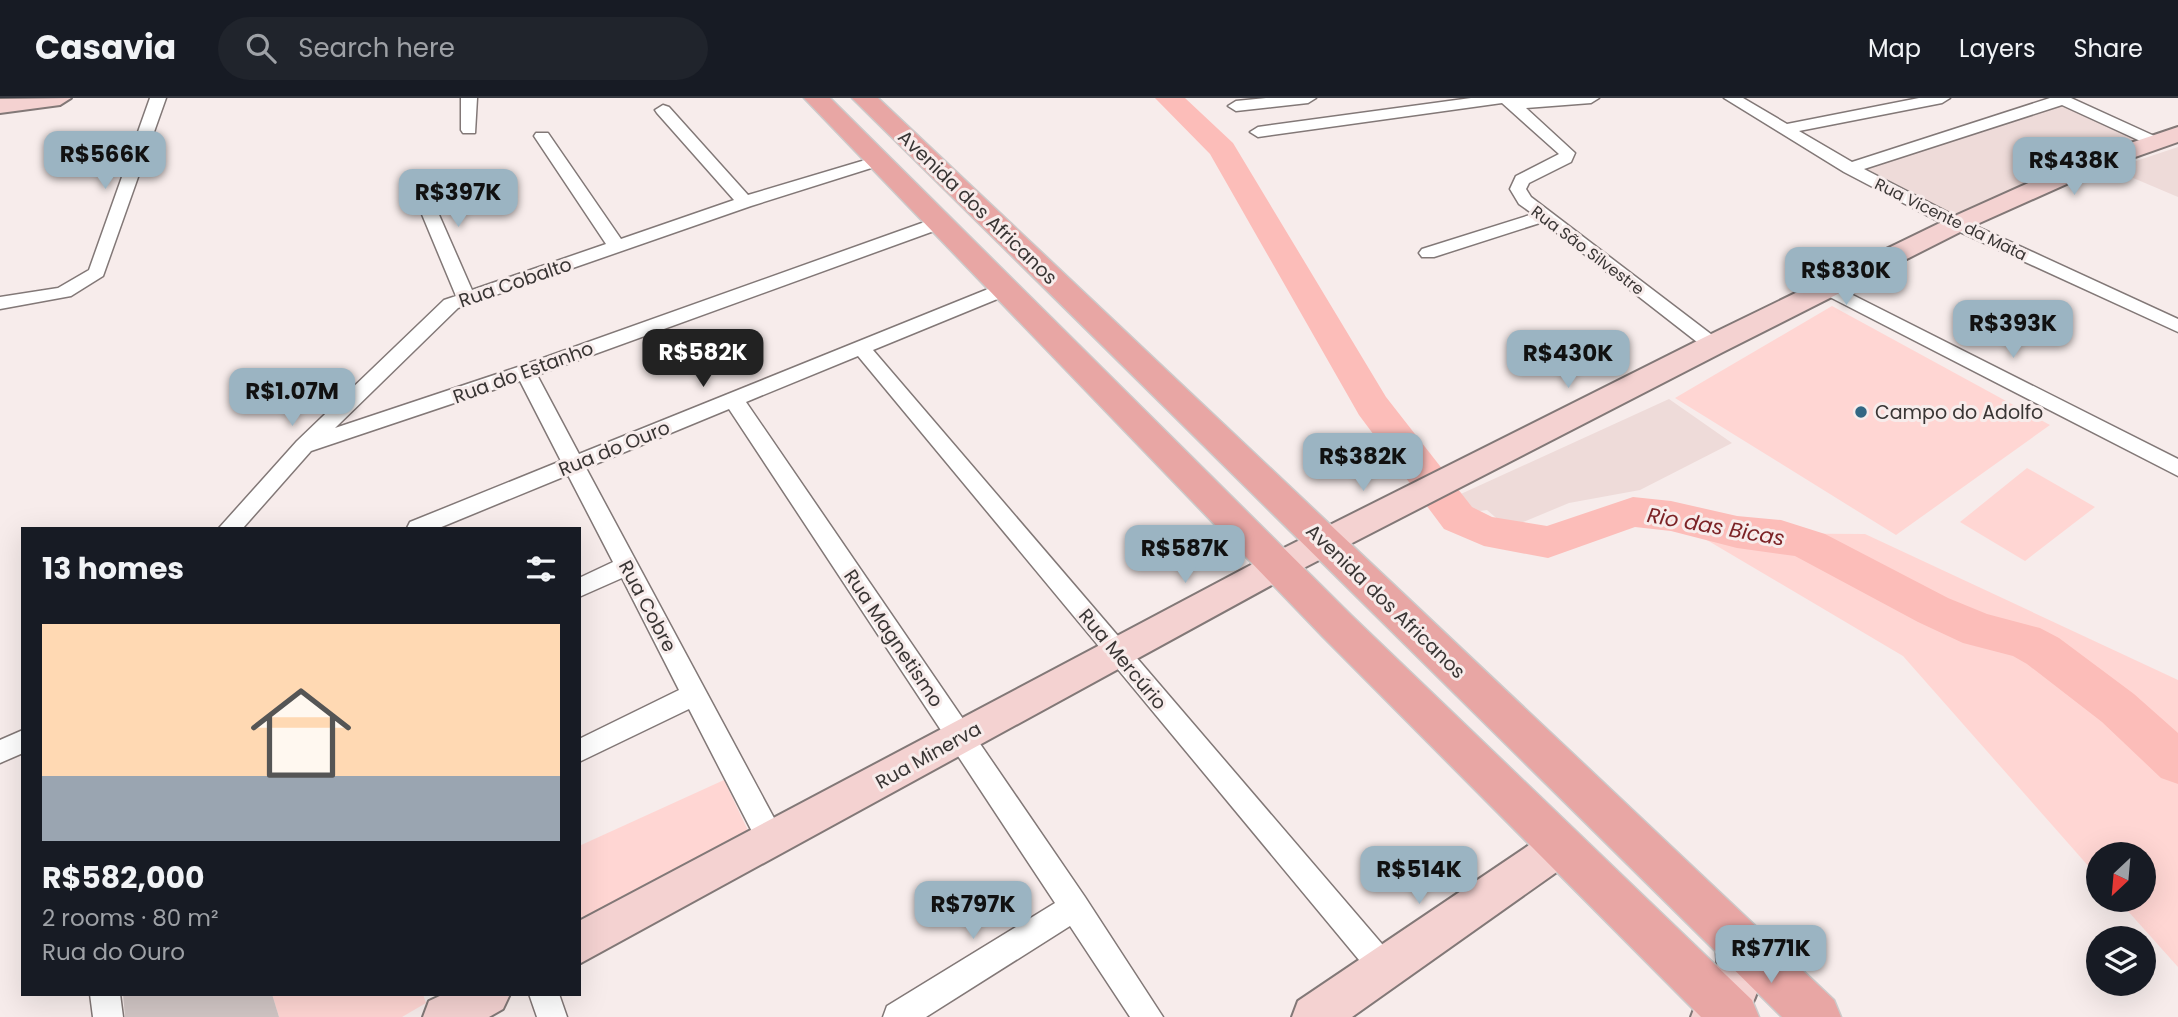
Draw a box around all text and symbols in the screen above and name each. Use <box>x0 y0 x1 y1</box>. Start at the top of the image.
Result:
search box <box>218 17 708 80</box>
text: Casavia <box>35 24 176 71</box>
icon: search <box>242 29 280 67</box>
text: Search here <box>298 30 455 66</box>
text: Map <box>1868 32 1921 65</box>
text: Layers <box>1959 32 2035 65</box>
text: Share <box>2073 32 2143 65</box>
street label: Avenida dos Africanos <box>892 124 1063 291</box>
pin: R$566K <box>48 132 162 191</box>
text: R$566K <box>60 138 150 170</box>
pin: R$438K <box>2017 138 2131 197</box>
text: R$438K <box>2029 144 2119 176</box>
pin: R$397K <box>401 170 515 229</box>
street label: Rua Vicente da Mata <box>1871 173 2031 266</box>
text: R$397K <box>415 176 501 208</box>
street label: Rua São Silvestre <box>1526 200 1649 301</box>
pin: R$830K <box>1789 248 1903 307</box>
street label: Rua Cobalto <box>455 251 575 314</box>
text: R$830K <box>1801 254 1891 286</box>
pin: R$393K <box>1956 300 2070 360</box>
text: R$393K <box>1969 307 2057 339</box>
pin: R$582K <box>646 330 760 389</box>
pin: R$430K <box>1511 330 1625 390</box>
street label: Rua do Estanho <box>449 335 597 410</box>
text: R$582K <box>658 336 748 368</box>
text: R$430K <box>1523 337 1613 369</box>
pin: R$1.07M <box>227 368 357 428</box>
text: R$1.07M <box>245 375 339 407</box>
place label: Campo do Adolfo <box>1875 399 2043 426</box>
marker: Campo do Adolfo <box>1853 404 1869 420</box>
street label: Rua do Ouro <box>554 414 674 483</box>
pin: R$382K <box>1306 434 1420 493</box>
text: R$382K <box>1319 440 1407 472</box>
water label: Rio das Bicas <box>1645 500 1787 553</box>
street label: Avenida dos Africanos <box>1300 518 1471 685</box>
pin: R$587K <box>1128 526 1242 585</box>
text: R$587K <box>1141 532 1229 564</box>
text: 13 homes <box>42 547 184 590</box>
icon: filters <box>522 550 560 588</box>
street label: Rua Cobre <box>612 556 683 657</box>
street label: Rua Magnetismo <box>837 564 950 713</box>
street label: Rua Mercúrio <box>1072 603 1173 716</box>
icon: home <box>238 670 364 796</box>
street label: Rua Minerva <box>870 715 986 796</box>
north arrow <box>2086 842 2156 912</box>
map controls <box>2086 842 2156 996</box>
pin: R$514K <box>1362 846 1476 906</box>
text: R$514K <box>1376 853 1462 885</box>
text: R$582,000 <box>42 856 205 899</box>
pin: R$797K <box>916 882 1030 941</box>
text: R$797K <box>931 888 1015 920</box>
text: 2 rooms · 80 m² <box>42 902 219 934</box>
pin: R$771K <box>1714 926 1828 985</box>
button: layers <box>2086 926 2156 996</box>
text: R$771K <box>1731 932 1811 964</box>
text: Rua do Ouro <box>42 936 185 968</box>

